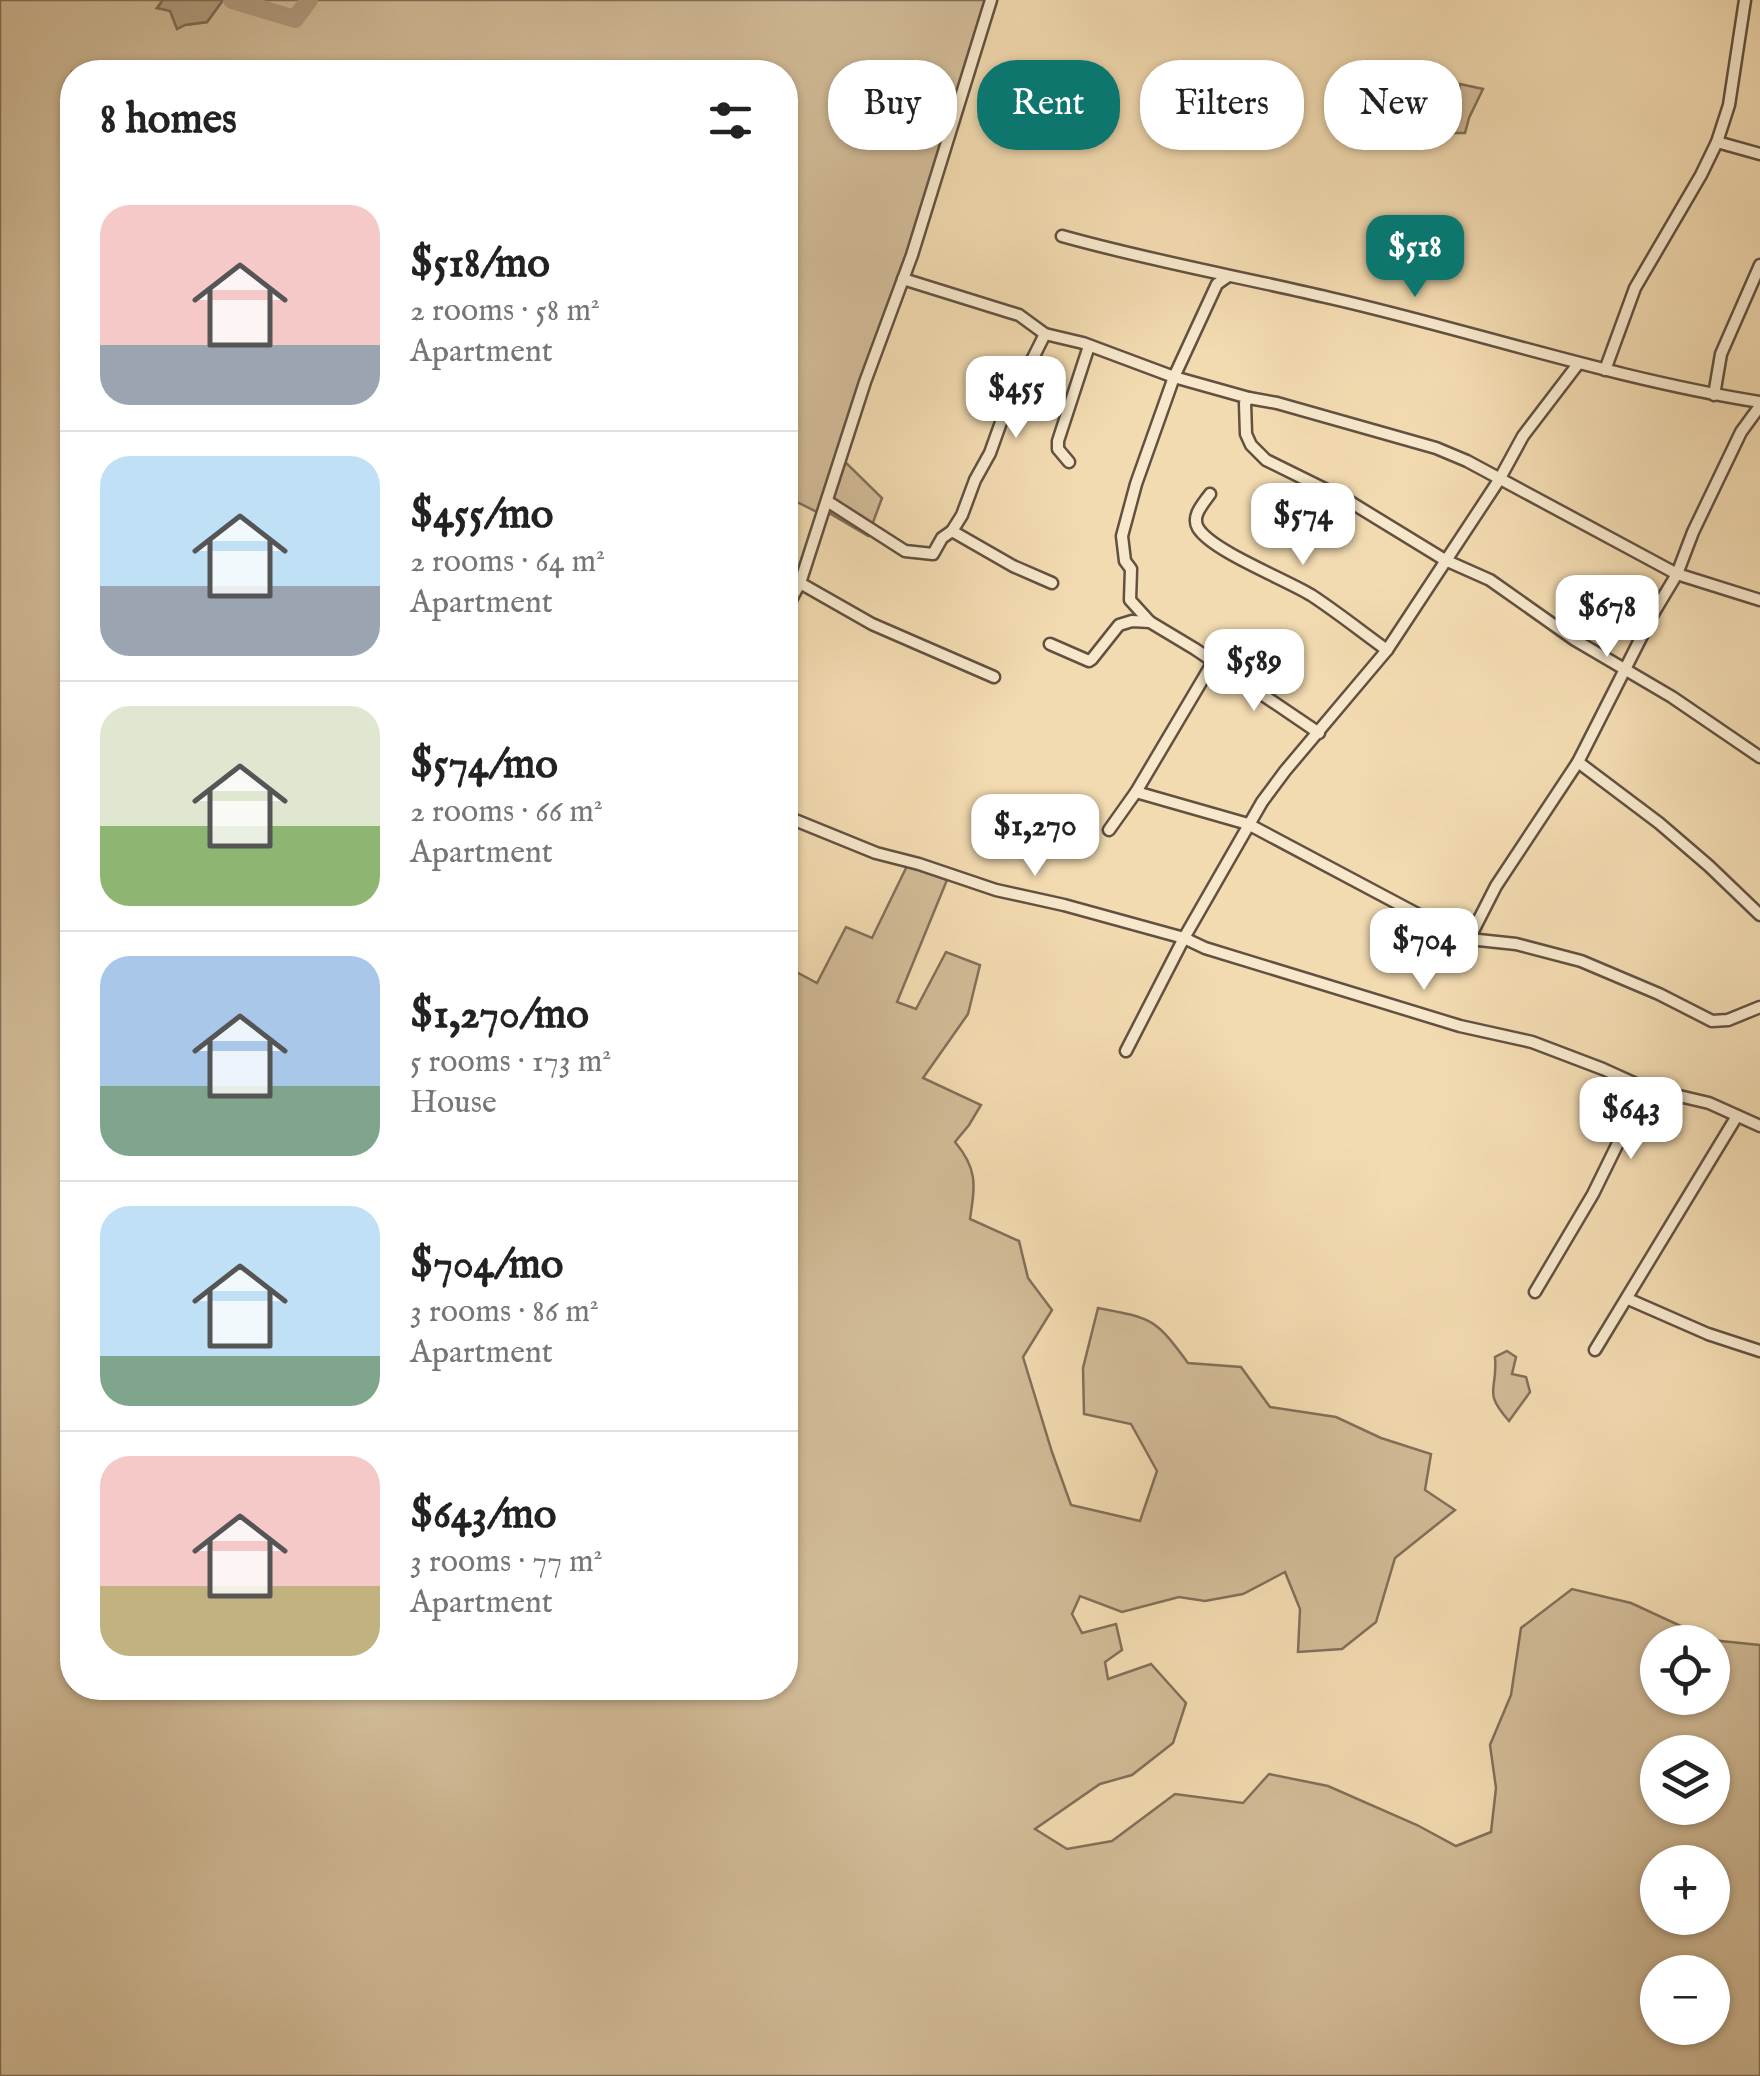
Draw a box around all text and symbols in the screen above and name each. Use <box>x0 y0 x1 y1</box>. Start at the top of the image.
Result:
chip: Buy <box>828 60 957 150</box>
chip: Rent <box>977 60 1120 150</box>
chip: Filters <box>1140 60 1304 150</box>
chip: New <box>1324 60 1462 150</box>
icon: filters <box>703 93 758 148</box>
text: 8 homes <box>100 94 237 147</box>
pin: $518 <box>1356 215 1474 300</box>
text: $518 <box>1388 227 1442 268</box>
text: $518/mo <box>410 238 550 291</box>
icon: home <box>180 245 300 365</box>
text: 2 rooms · 58 m² <box>410 291 600 332</box>
text: Apartment <box>410 332 553 373</box>
pin: $455 <box>957 356 1075 441</box>
text: $455 <box>988 368 1044 409</box>
pin: $574 <box>1244 483 1362 568</box>
text: $455/mo <box>410 489 553 542</box>
text: $574 <box>1273 495 1333 536</box>
icon: home <box>180 496 300 616</box>
text: 2 rooms · 64 m² <box>410 542 605 583</box>
pin: $678 <box>1548 575 1666 660</box>
text: Apartment <box>410 583 553 624</box>
text: $678 <box>1578 587 1636 628</box>
pin: $589 <box>1195 629 1313 714</box>
text: $589 <box>1226 641 1282 682</box>
text: $574/mo <box>410 739 558 792</box>
icon: home <box>180 746 300 866</box>
text: 2 rooms · 66 m² <box>410 792 603 833</box>
pin: $1,270 <box>954 794 1116 879</box>
text: $1,270 <box>993 806 1077 847</box>
text: Apartment <box>410 833 553 874</box>
pin: $704 <box>1365 908 1483 993</box>
text: $704 <box>1392 920 1456 961</box>
text: $1,270/mo <box>410 989 589 1042</box>
icon: home <box>180 996 300 1116</box>
text: 5 rooms · 173 m² <box>410 1042 611 1083</box>
pin: $643 <box>1572 1077 1690 1162</box>
text: House <box>410 1083 497 1124</box>
text: $643 <box>1602 1089 1660 1130</box>
text: $704/mo <box>410 1239 563 1292</box>
icon: home <box>180 1246 300 1366</box>
text: 3 rooms · 86 m² <box>410 1292 599 1333</box>
text: Apartment <box>410 1333 553 1374</box>
text: $643/mo <box>410 1489 557 1542</box>
icon: home <box>180 1496 300 1616</box>
text: 3 rooms · 77 m² <box>410 1542 603 1583</box>
text: Apartment <box>410 1583 553 1624</box>
map controls <box>1640 1625 1730 2045</box>
button: locate <box>1640 1625 1730 1715</box>
button: layers <box>1640 1735 1730 1825</box>
button: + <box>1640 1845 1730 1935</box>
button: − <box>1640 1955 1730 2045</box>

